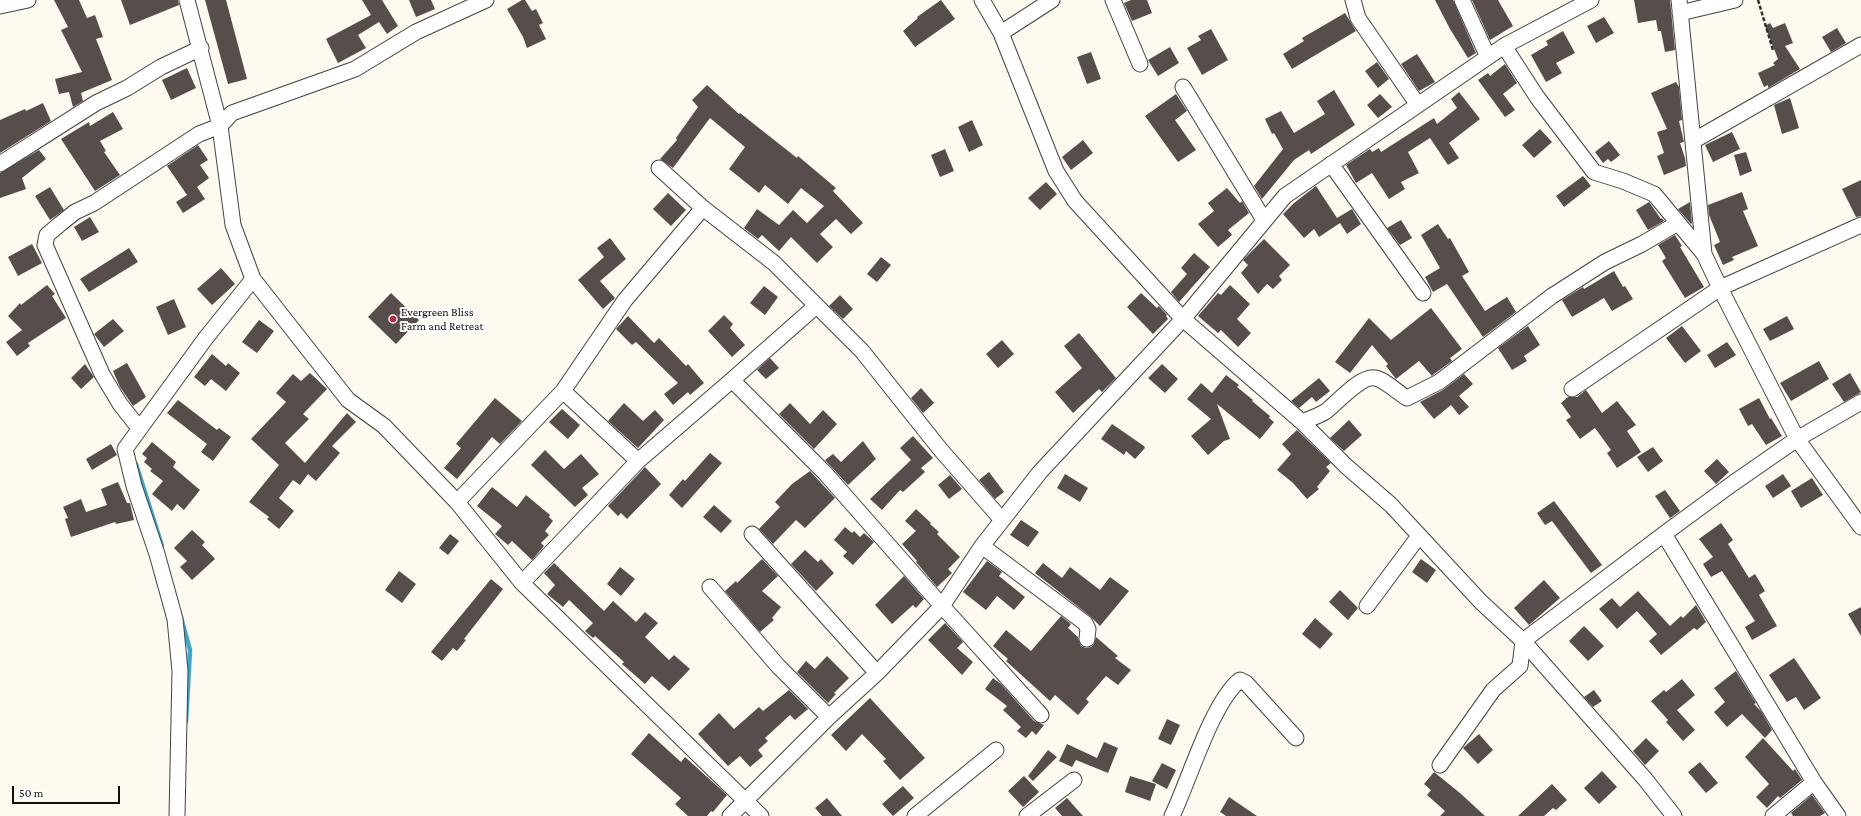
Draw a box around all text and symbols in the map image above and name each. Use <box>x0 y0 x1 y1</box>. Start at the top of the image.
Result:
place label: Evergreen Bliss Farm and Retreat <box>401 305 483 333</box>
marker: Evergreen Bliss Farm and Retreat <box>388 314 398 324</box>
scale bar <box>14 778 122 804</box>
text: 50 m <box>19 786 43 800</box>

